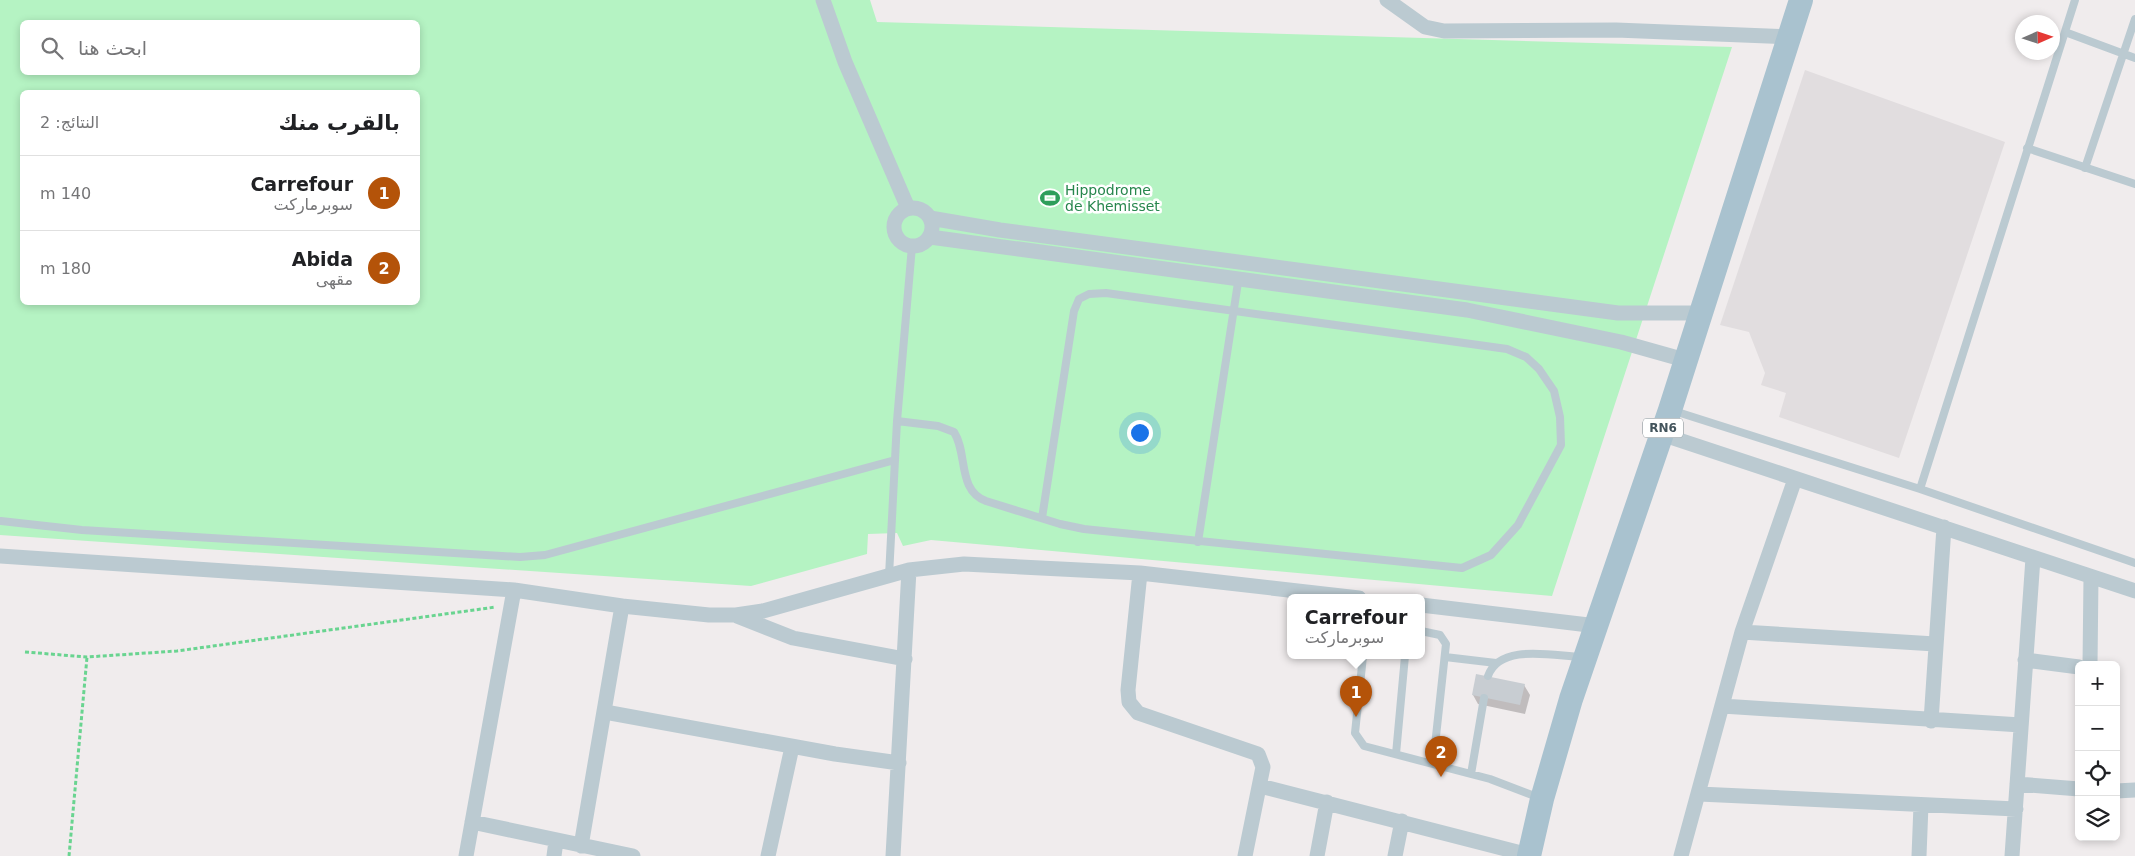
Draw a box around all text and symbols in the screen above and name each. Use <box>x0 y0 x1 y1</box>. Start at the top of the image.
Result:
north arrow <box>2015 15 2060 60</box>
search box <box>20 20 420 75</box>
icon: search <box>38 34 66 62</box>
text: ابحث هنا <box>78 37 147 59</box>
text: بالقرب منك <box>279 111 400 135</box>
text: النتائج: 2 <box>40 113 99 132</box>
text: Carrefour <box>250 173 353 195</box>
place label: Hippodrome de Khemisset <box>1065 182 1160 214</box>
text: 140 m <box>40 184 91 203</box>
text: 1 <box>378 184 390 203</box>
sports icon: Hippodrome de Khemisset <box>1039 187 1061 209</box>
text: سوبرماركت <box>274 195 353 214</box>
text: Abida <box>292 248 353 270</box>
text: 180 m <box>40 259 91 278</box>
text: 2 <box>378 259 390 278</box>
text: مقهى <box>316 270 353 289</box>
road number: RN6 <box>1643 418 1683 438</box>
your location <box>1127 420 1153 446</box>
popup <box>1287 594 1425 659</box>
text: Carrefour <box>1305 606 1407 628</box>
text: سوبرماركت <box>1305 628 1384 647</box>
map controls <box>2075 661 2120 841</box>
button: + <box>2075 661 2120 706</box>
pin: 1 <box>1340 676 1372 717</box>
button: − <box>2075 706 2120 751</box>
pin: 2 <box>1425 736 1457 777</box>
button: locate <box>2075 751 2120 796</box>
button: layers <box>2075 796 2120 841</box>

